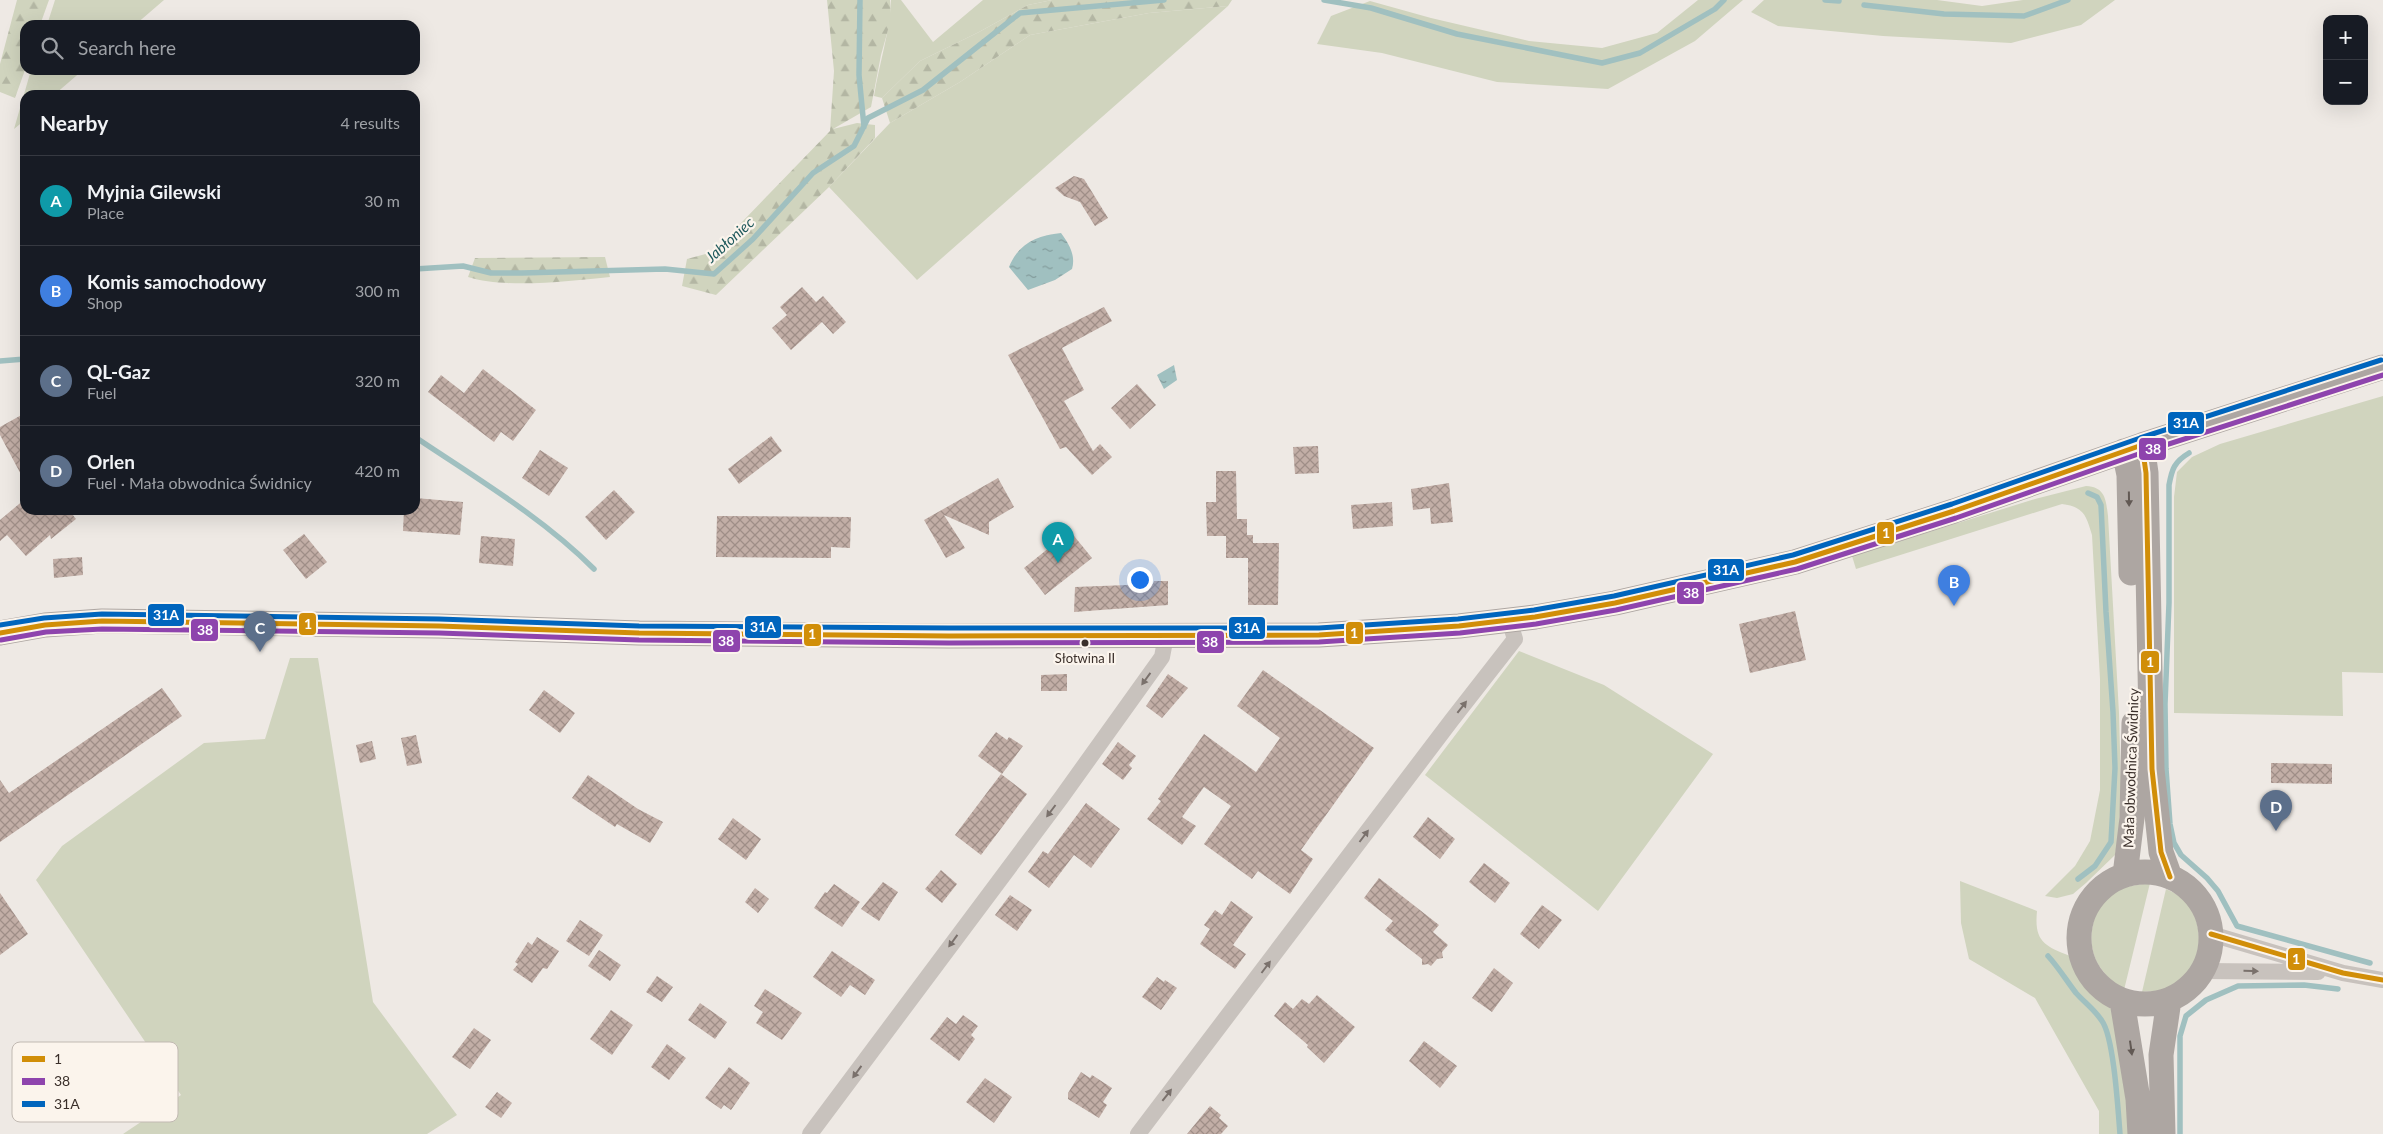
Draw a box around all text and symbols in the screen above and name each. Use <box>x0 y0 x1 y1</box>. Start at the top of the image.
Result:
map controls <box>2323 15 2368 105</box>
button: + <box>2323 15 2368 60</box>
search box <box>20 20 420 75</box>
icon: search <box>38 34 66 62</box>
text: Search here <box>78 36 176 59</box>
button: − <box>2323 60 2368 105</box>
text: Nearby <box>40 110 108 135</box>
text: 4 results <box>340 113 400 132</box>
text: Myjnia Gilewski <box>87 180 221 203</box>
text: A <box>50 191 62 210</box>
text: 30 m <box>364 191 400 210</box>
text: Place <box>87 203 124 222</box>
water label: Jabłoniec <box>701 213 757 266</box>
text: Komis samochodowy <box>87 270 266 293</box>
text: B <box>51 281 61 300</box>
text: 300 m <box>355 281 400 300</box>
text: Shop <box>87 293 123 312</box>
text: QL-Gaz <box>87 360 150 383</box>
text: C <box>51 371 61 390</box>
text: 320 m <box>355 371 400 390</box>
text: Fuel <box>87 383 117 402</box>
line badge: 31A <box>2167 411 2205 435</box>
text: 31A <box>2173 414 2199 431</box>
line badge: 38 <box>2138 437 2167 461</box>
text: 38 <box>2145 440 2161 457</box>
text: Orlen <box>87 450 135 473</box>
text: D <box>50 461 62 480</box>
text: 420 m <box>355 461 400 480</box>
text: Fuel · Mała obwodnica Świdnicy <box>87 473 312 492</box>
one-way arrow <box>2125 491 2133 507</box>
line badge: 1 <box>1876 521 1895 545</box>
pin: A <box>1042 522 1074 563</box>
text: 1 <box>1882 524 1890 541</box>
line badge: 31A <box>1707 558 1745 582</box>
text: 31A <box>1713 561 1739 578</box>
pin: B <box>1938 565 1970 606</box>
your location <box>1127 567 1153 593</box>
line badge: 38 <box>1676 581 1705 605</box>
text: 38 <box>1683 584 1699 601</box>
line badge: 31A <box>147 603 185 627</box>
text: 31A <box>153 606 179 623</box>
pin: C <box>244 611 276 652</box>
line badge: 1 <box>298 612 317 636</box>
text: 1 <box>304 615 312 632</box>
line badge: 31A <box>744 615 782 639</box>
line badge: 31A <box>1228 616 1266 640</box>
line badge: 38 <box>190 618 219 642</box>
text: 31A <box>750 618 776 635</box>
text: 31A <box>1234 619 1260 636</box>
text: 38 <box>197 621 213 638</box>
line badge: 1 <box>1345 621 1364 645</box>
line badge: 1 <box>803 623 822 647</box>
text: 1 <box>1350 624 1358 641</box>
text: 1 <box>808 625 816 642</box>
line badge: 38 <box>712 629 741 653</box>
line badge: 38 <box>1196 630 1225 654</box>
text: 38 <box>718 632 734 649</box>
text: 38 <box>1202 633 1218 650</box>
marker: Słotwina II <box>1080 638 1090 648</box>
place label: Słotwina II <box>1055 650 1115 666</box>
line badge: 1 <box>2140 650 2160 674</box>
text: 1 <box>2146 653 2154 670</box>
one-way arrow <box>1141 672 1151 686</box>
street label: Mała obwodnica Świdnicy <box>2119 687 2142 848</box>
one-way arrow <box>1456 701 1467 714</box>
pin: D <box>2260 790 2292 831</box>
one-way arrow <box>1045 804 1056 817</box>
one-way arrow <box>1358 830 1369 843</box>
one-way arrow <box>948 934 958 948</box>
line badge: 1 <box>2287 947 2306 971</box>
text: 1 <box>2292 950 2300 967</box>
one-way arrow <box>1261 960 1271 973</box>
one-way arrow <box>2243 967 2259 975</box>
one-way arrow <box>2127 1041 2135 1057</box>
legend <box>12 1042 178 1122</box>
text: 1 <box>54 1050 62 1067</box>
one-way arrow <box>852 1065 862 1079</box>
text: 38 <box>54 1072 70 1089</box>
one-way arrow <box>1162 1089 1173 1102</box>
text: 31A <box>54 1095 80 1112</box>

